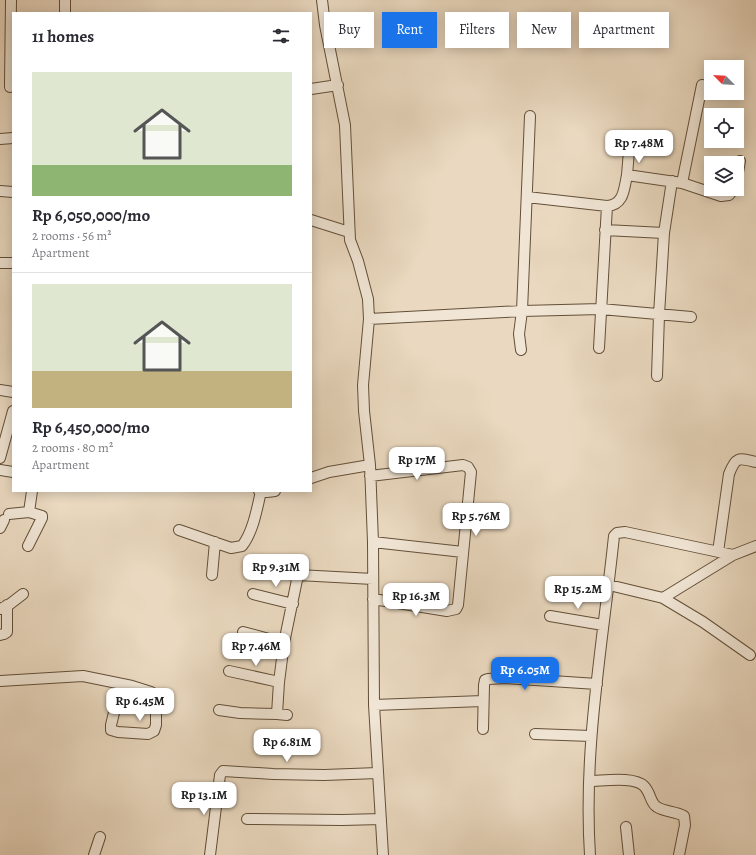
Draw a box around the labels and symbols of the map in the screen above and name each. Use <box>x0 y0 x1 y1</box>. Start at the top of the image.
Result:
north arrow <box>704 60 744 100</box>
pin: Rp 7.48M <box>598 130 680 164</box>
pin: Rp 17M <box>384 447 450 481</box>
pin: Rp 5.76M <box>435 503 517 537</box>
pin: Rp 9.31M <box>235 554 317 588</box>
pin: Rp 15.2M <box>537 576 619 610</box>
pin: Rp 16.3M <box>375 583 457 617</box>
pin: Rp 7.46M <box>215 633 297 667</box>
pin: Rp 6.05M <box>484 657 566 691</box>
pin: Rp 6.45M <box>99 688 181 722</box>
pin: Rp 6.81M <box>246 729 328 763</box>
pin: Rp 13.1M <box>163 782 245 816</box>

